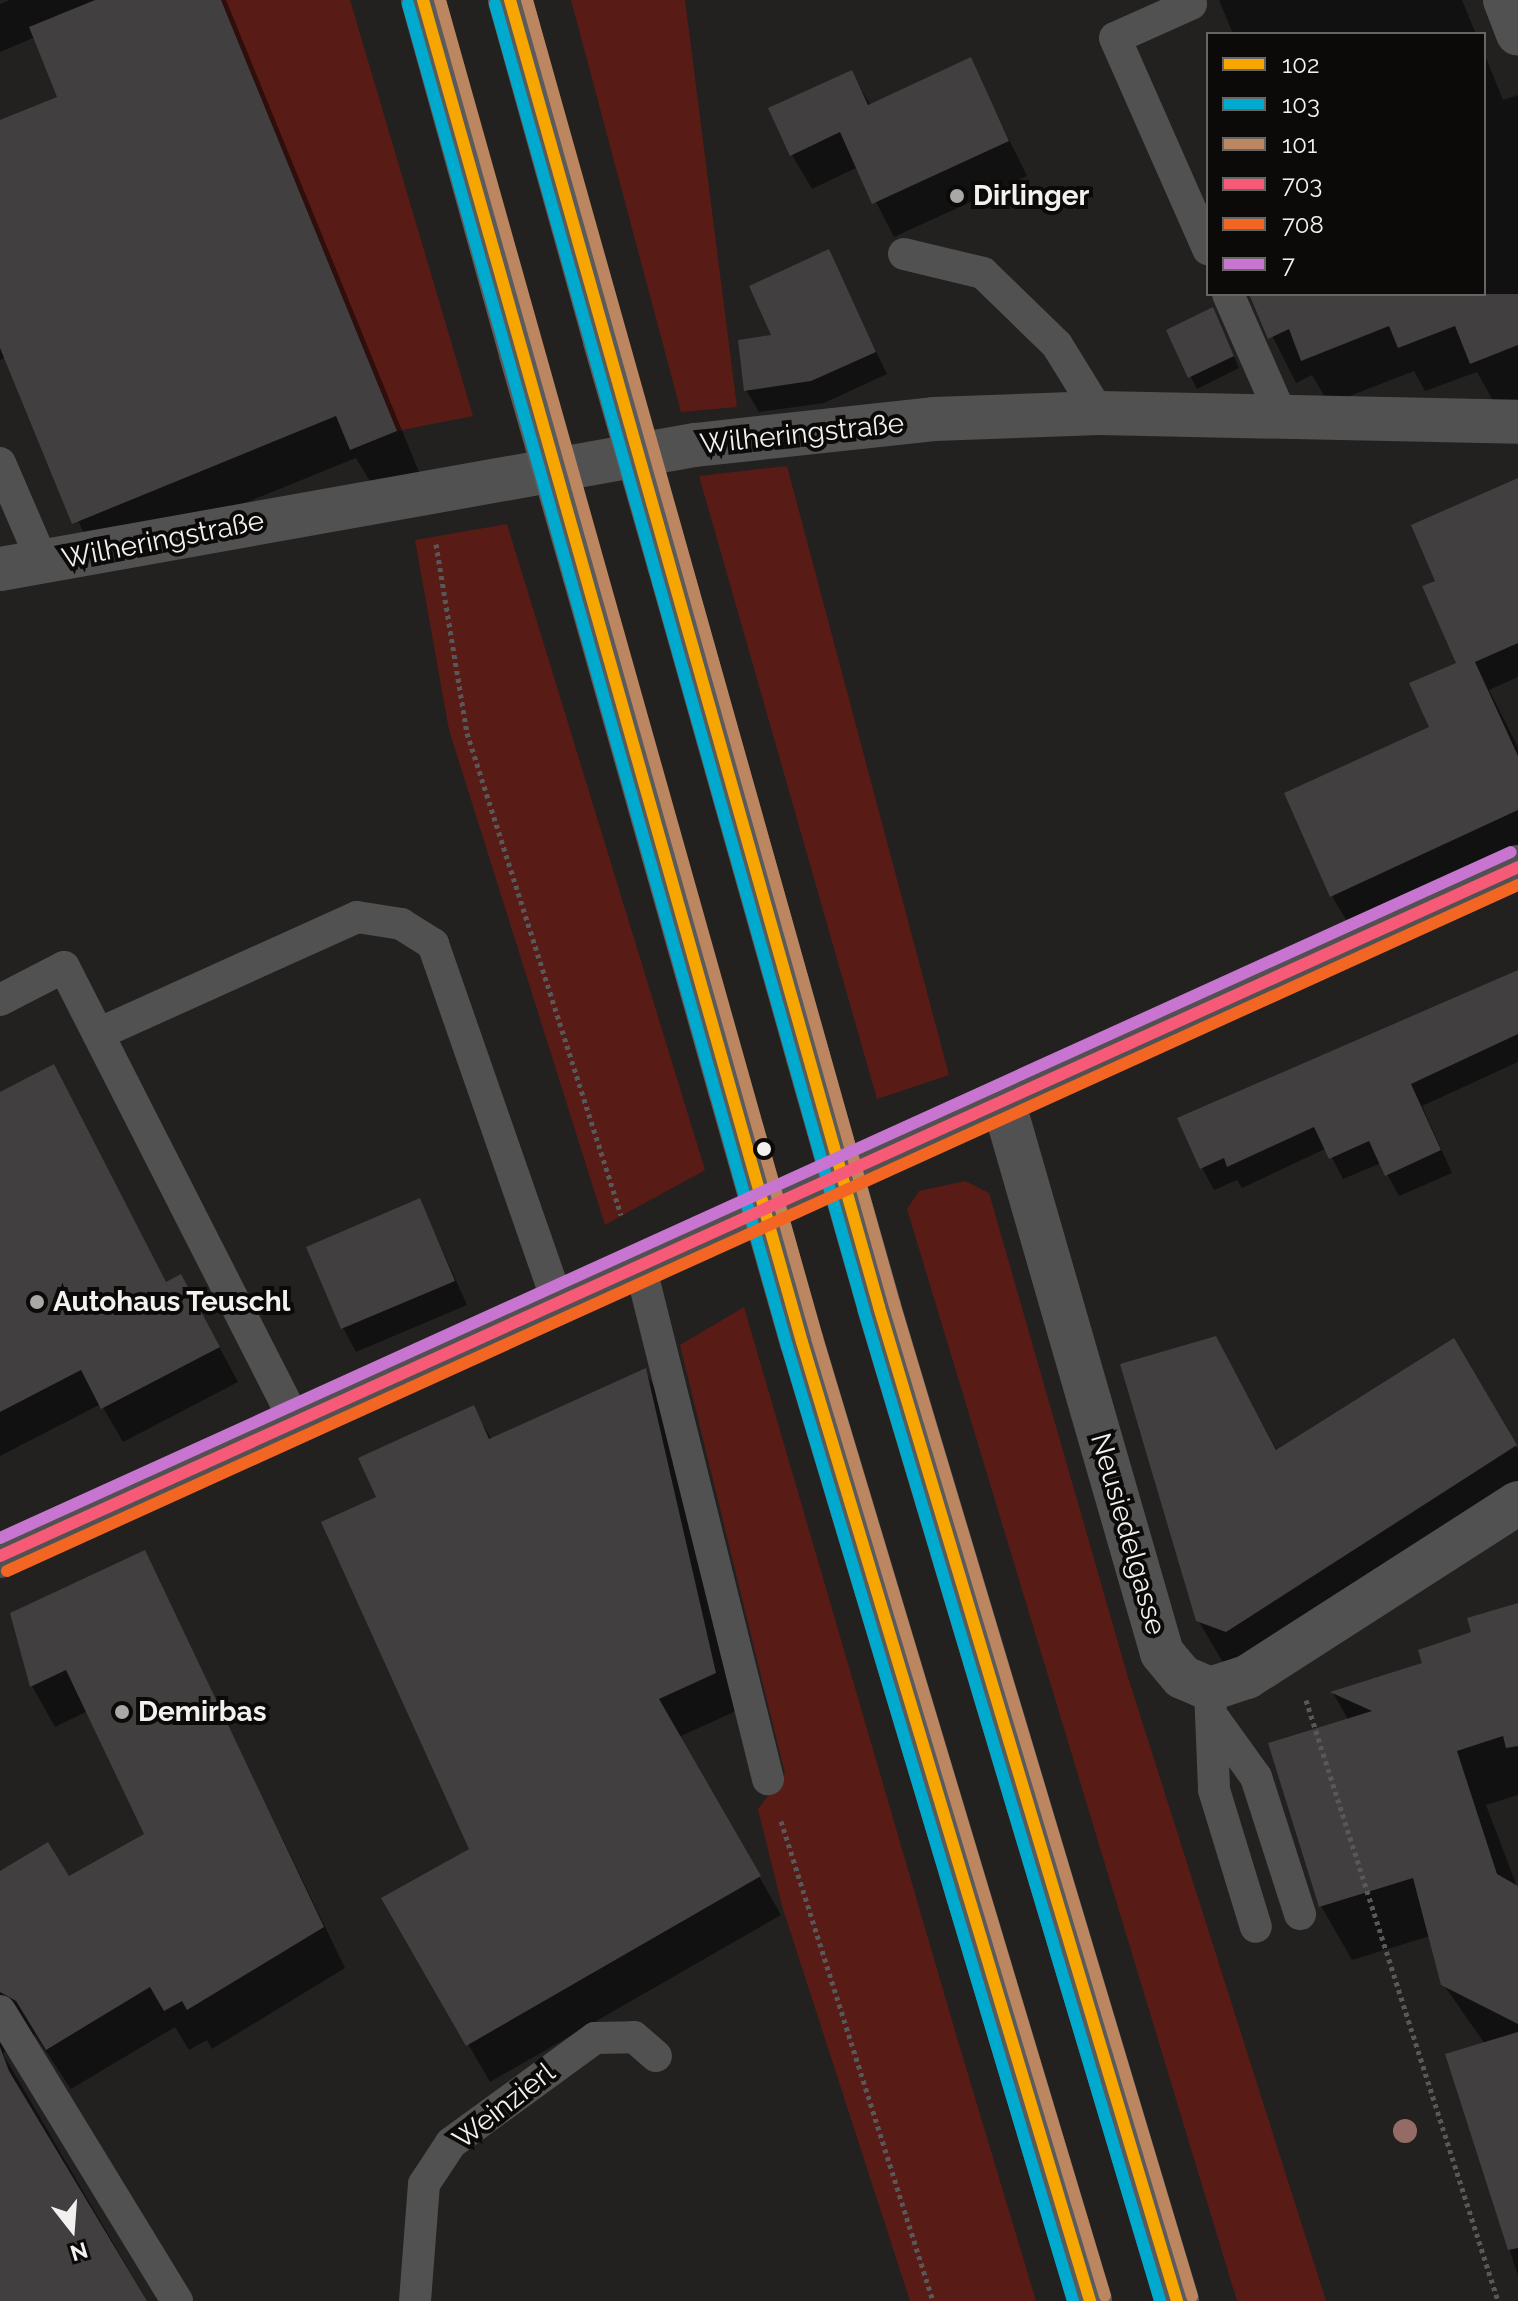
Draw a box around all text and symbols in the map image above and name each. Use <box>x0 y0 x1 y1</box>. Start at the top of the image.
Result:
legend <box>1206 32 1486 296</box>
text: 102 <box>1282 50 1319 79</box>
text: 103 <box>1282 90 1320 119</box>
text: 101 <box>1282 130 1317 159</box>
text: 703 <box>1282 170 1322 199</box>
place label: Dirlinger <box>973 179 1089 213</box>
marker: Dirlinger <box>948 187 966 205</box>
text: 708 <box>1282 210 1324 239</box>
text: 7 <box>1282 250 1295 279</box>
street label: Wilheringstraße <box>698 407 906 461</box>
street label: Wilheringstraße <box>59 504 267 576</box>
unlabelled marker <box>756 1141 772 1157</box>
place label: Autohaus Teuschl <box>53 1285 291 1319</box>
marker: Autohaus Teuschl <box>28 1293 46 1311</box>
street label: Neusiedelgasse <box>1083 1429 1173 1639</box>
place label: Demirbas <box>138 1695 267 1729</box>
marker: Demirbas <box>113 1703 131 1721</box>
street label: Weinzierl <box>446 2056 562 2156</box>
north arrow <box>32 2189 112 2269</box>
text: N <box>67 2237 91 2267</box>

